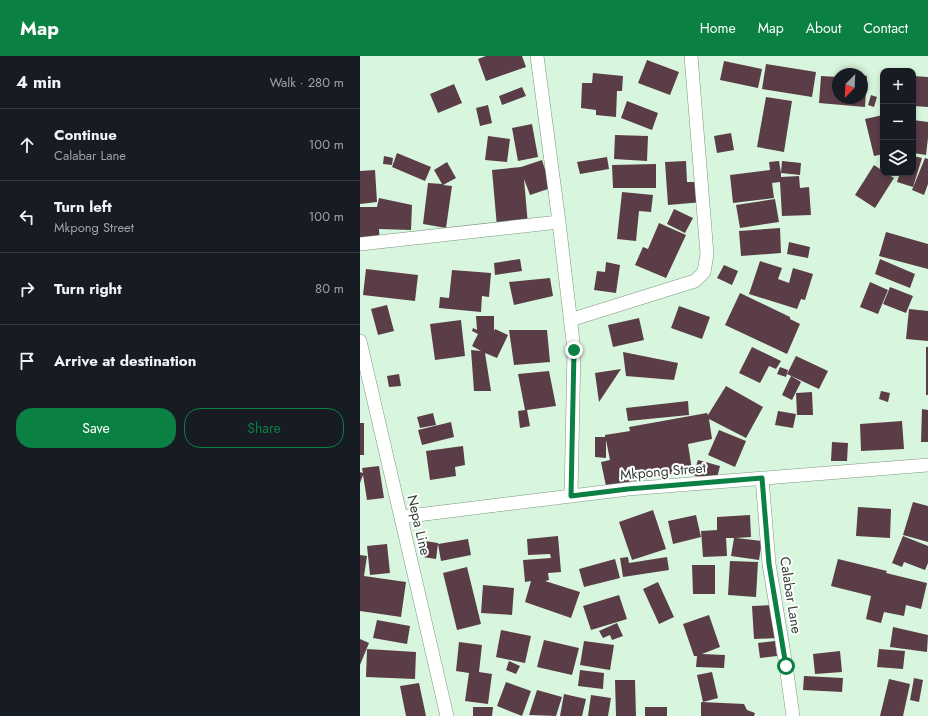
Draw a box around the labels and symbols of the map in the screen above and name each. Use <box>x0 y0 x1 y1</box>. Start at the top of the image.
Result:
north arrow <box>832 68 868 104</box>
route end <box>565 341 583 359</box>
street label: Mkpong Street <box>619 457 707 485</box>
street label: Nepa Line <box>402 493 436 557</box>
street label: Calabar Lane <box>775 555 807 635</box>
route start <box>777 657 795 675</box>

